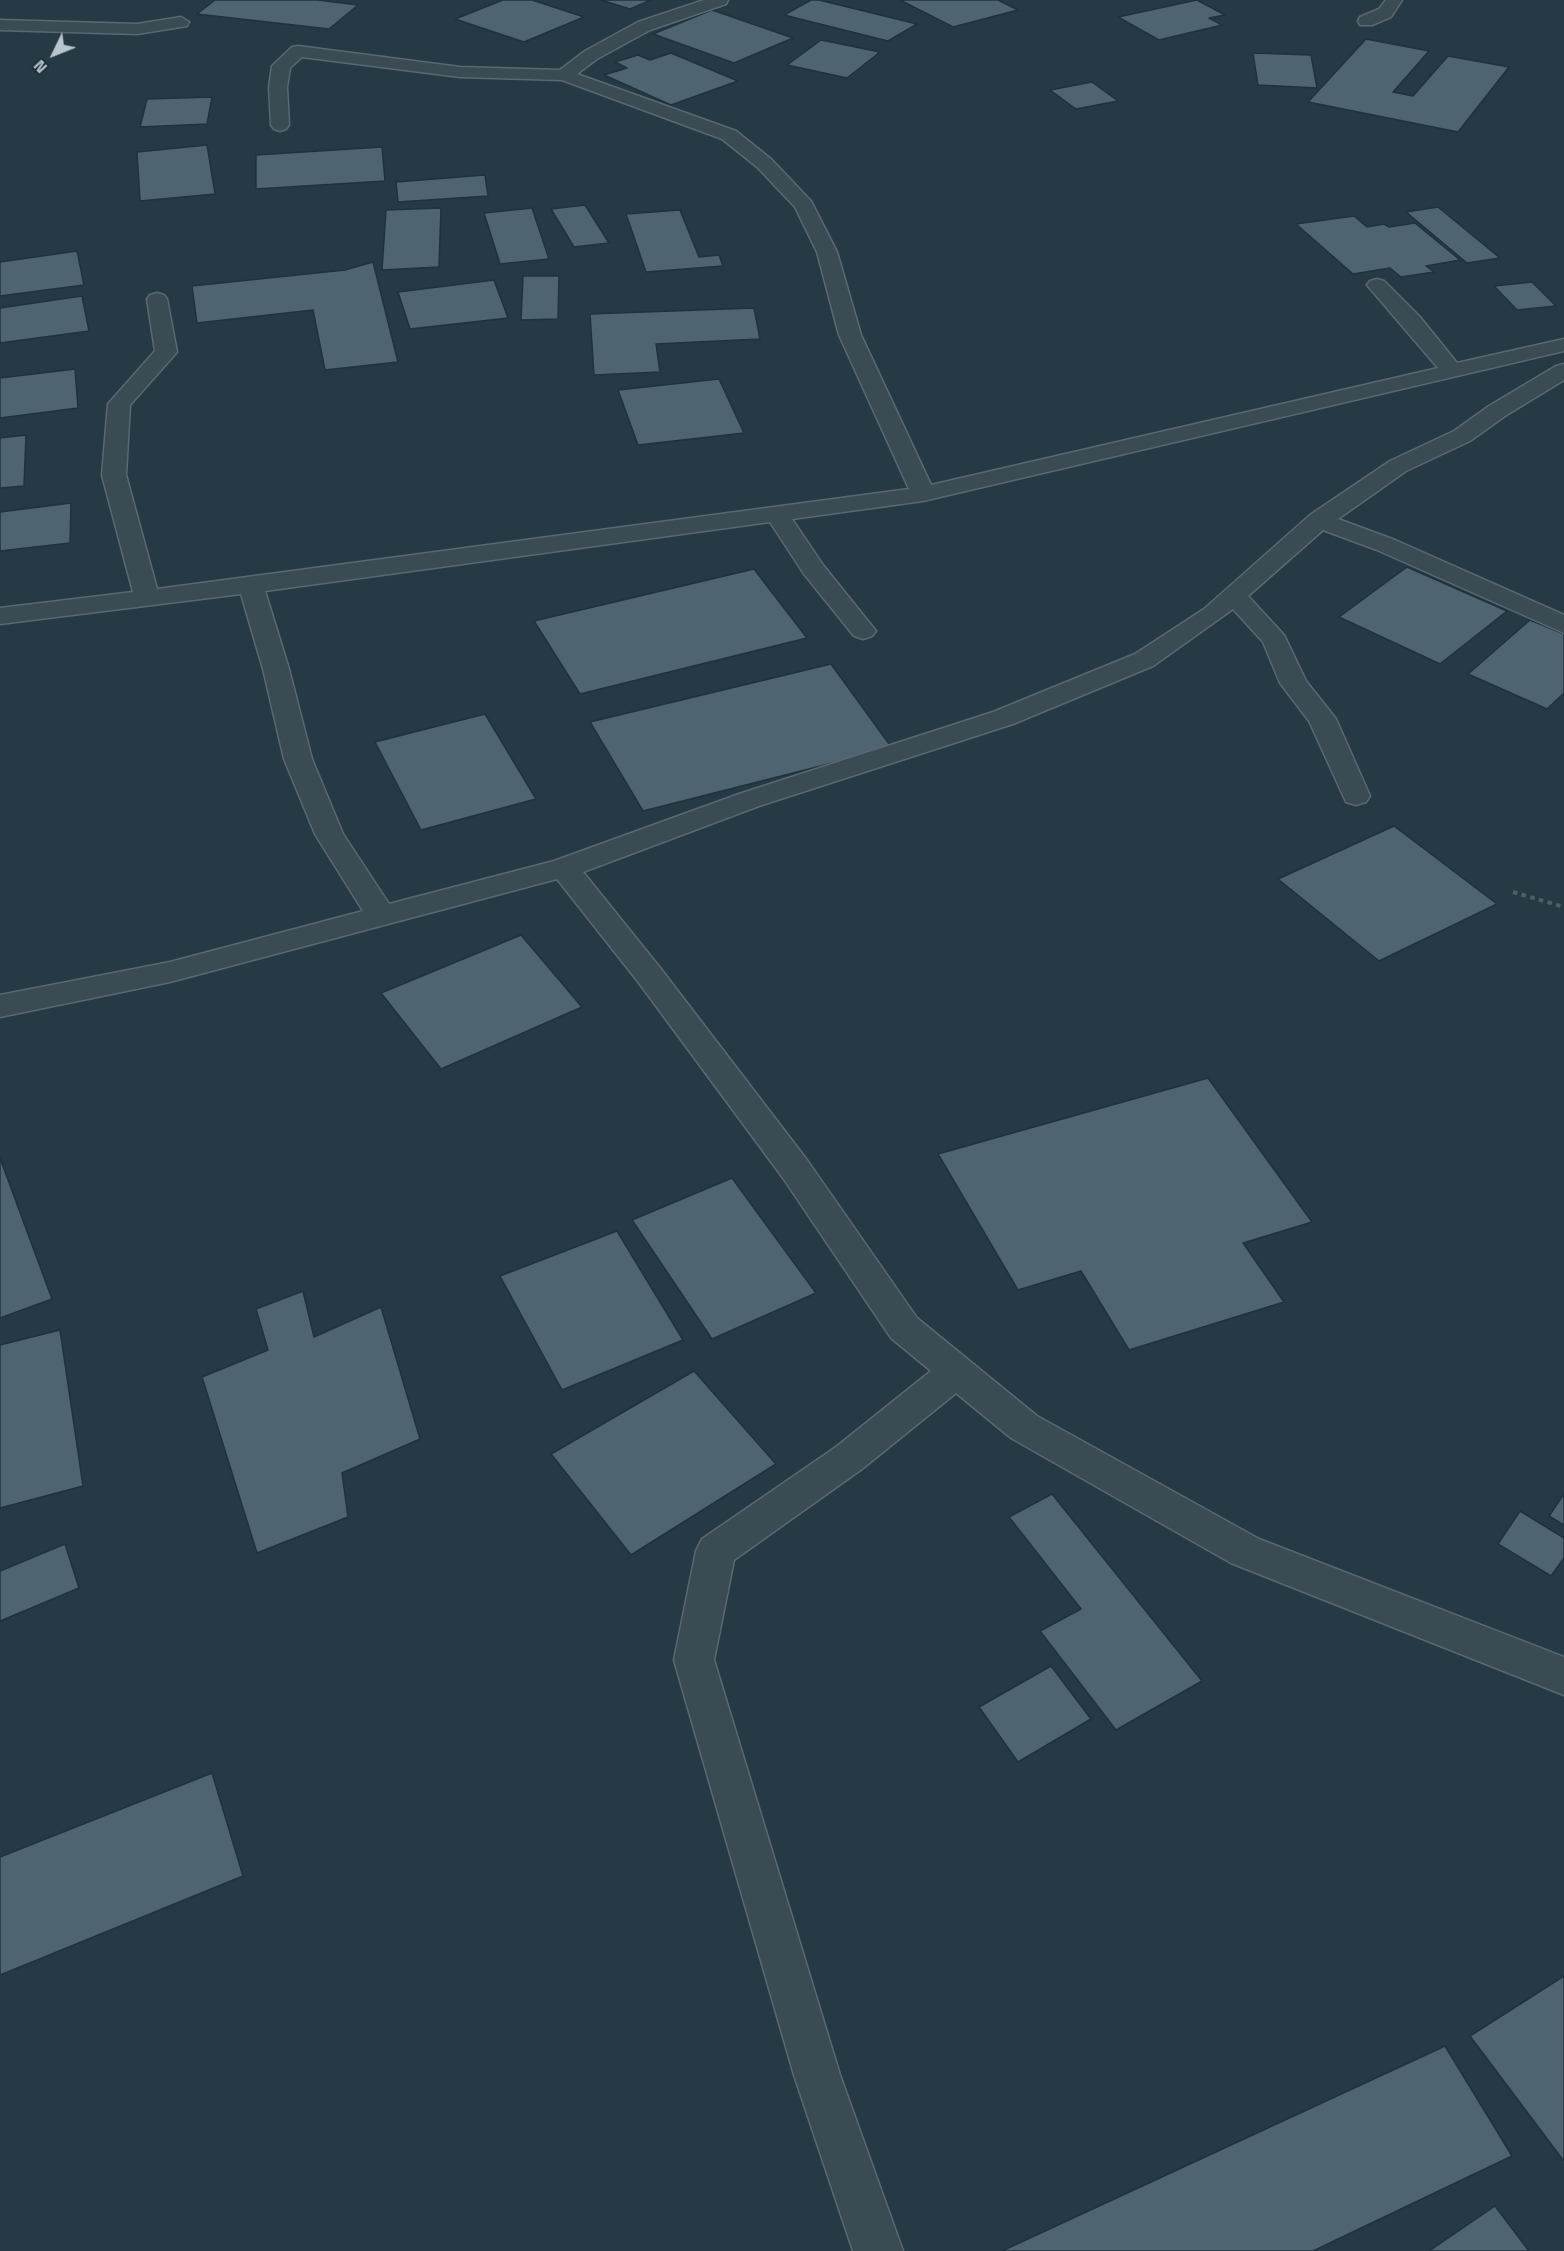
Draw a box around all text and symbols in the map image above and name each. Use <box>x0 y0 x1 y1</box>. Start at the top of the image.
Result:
north arrow <box>24 24 84 84</box>
text: N <box>29 56 52 78</box>

